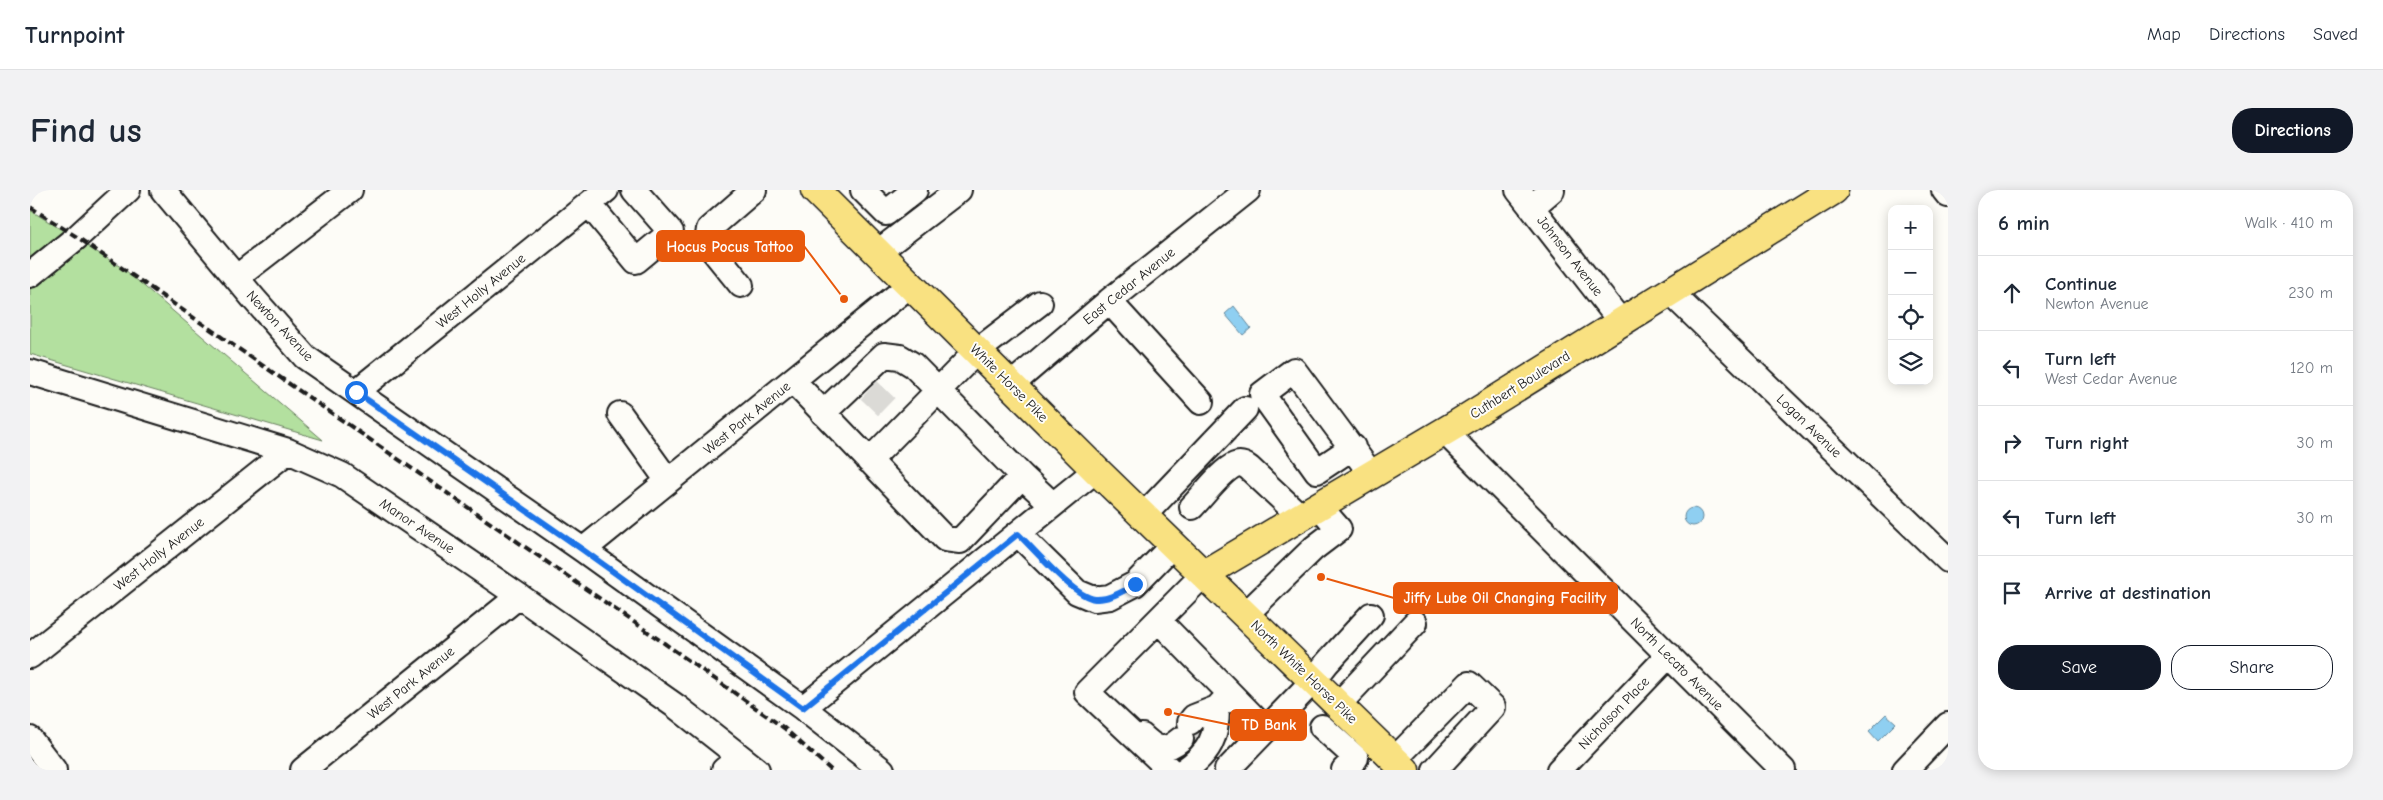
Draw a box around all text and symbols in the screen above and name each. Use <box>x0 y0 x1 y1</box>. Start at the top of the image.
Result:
text: Turnpoint <box>25 21 124 49</box>
text: Map <box>2147 24 2181 45</box>
text: Directions <box>2209 24 2285 45</box>
text: Saved <box>2313 24 2358 45</box>
button: Directions <box>2232 108 2353 153</box>
text: Find us <box>30 110 142 151</box>
map controls <box>1888 205 1933 385</box>
button: + <box>1888 205 1933 250</box>
text: 6 min <box>1998 211 2050 235</box>
street label: Johnson Avenue <box>1533 212 1607 300</box>
text: Walk · 410 m <box>2245 214 2333 232</box>
callout: Hocus Pocus Tattoo <box>657 231 804 261</box>
text: Hocus Pocus Tattoo <box>667 238 794 256</box>
street label: East Cedar Avenue <box>1080 244 1178 328</box>
street label: West Holly Avenue <box>433 250 529 332</box>
button: − <box>1888 250 1933 295</box>
text: Continue <box>2045 273 2117 295</box>
icon: ahead <box>1998 279 2026 307</box>
text: 230 m <box>2288 284 2333 302</box>
street label: Newton Avenue <box>243 287 317 365</box>
button: locate <box>1888 295 1933 340</box>
text: Newton Avenue <box>2045 295 2149 313</box>
button: layers <box>1888 340 1933 385</box>
street label: White Horse Pike <box>967 341 1051 425</box>
street label: Cuthbert Boulevard <box>1467 347 1573 423</box>
text: Turn left <box>2045 348 2116 370</box>
icon: left <box>1998 354 2026 382</box>
text: 120 m <box>2290 359 2333 377</box>
text: West Cedar Avenue <box>2045 370 2177 388</box>
street label: West Park Avenue <box>700 378 794 458</box>
route start <box>345 381 368 404</box>
street label: Logan Avenue <box>1773 391 1845 461</box>
icon: right <box>1998 429 2026 457</box>
text: Turn right <box>2045 432 2129 454</box>
text: 30 m <box>2297 434 2333 452</box>
street label: Manor Avenue <box>376 495 458 557</box>
icon: left <box>1998 504 2026 532</box>
text: Turn left <box>2045 507 2116 529</box>
text: 30 m <box>2297 509 2333 527</box>
street label: West Holly Avenue <box>110 513 208 595</box>
route end <box>1124 573 1147 596</box>
icon: arrive <box>1998 579 2026 607</box>
text: Arrive at destination <box>2045 582 2211 604</box>
callout: Jiffy Lube Oil Changing Facility <box>1394 583 1617 613</box>
text: Jiffy Lube Oil Changing Facility <box>1404 589 1607 607</box>
street label: North Lecato Avenue <box>1627 614 1727 714</box>
street label: North White Horse Pike <box>1247 617 1361 727</box>
street label: West Park Avenue <box>364 643 458 723</box>
button: Save <box>1998 645 2161 690</box>
button: Share <box>2171 645 2333 690</box>
street label: Nicholson Place <box>1575 673 1653 753</box>
callout: TD Bank <box>1231 710 1306 740</box>
text: TD Bank <box>1242 716 1297 734</box>

